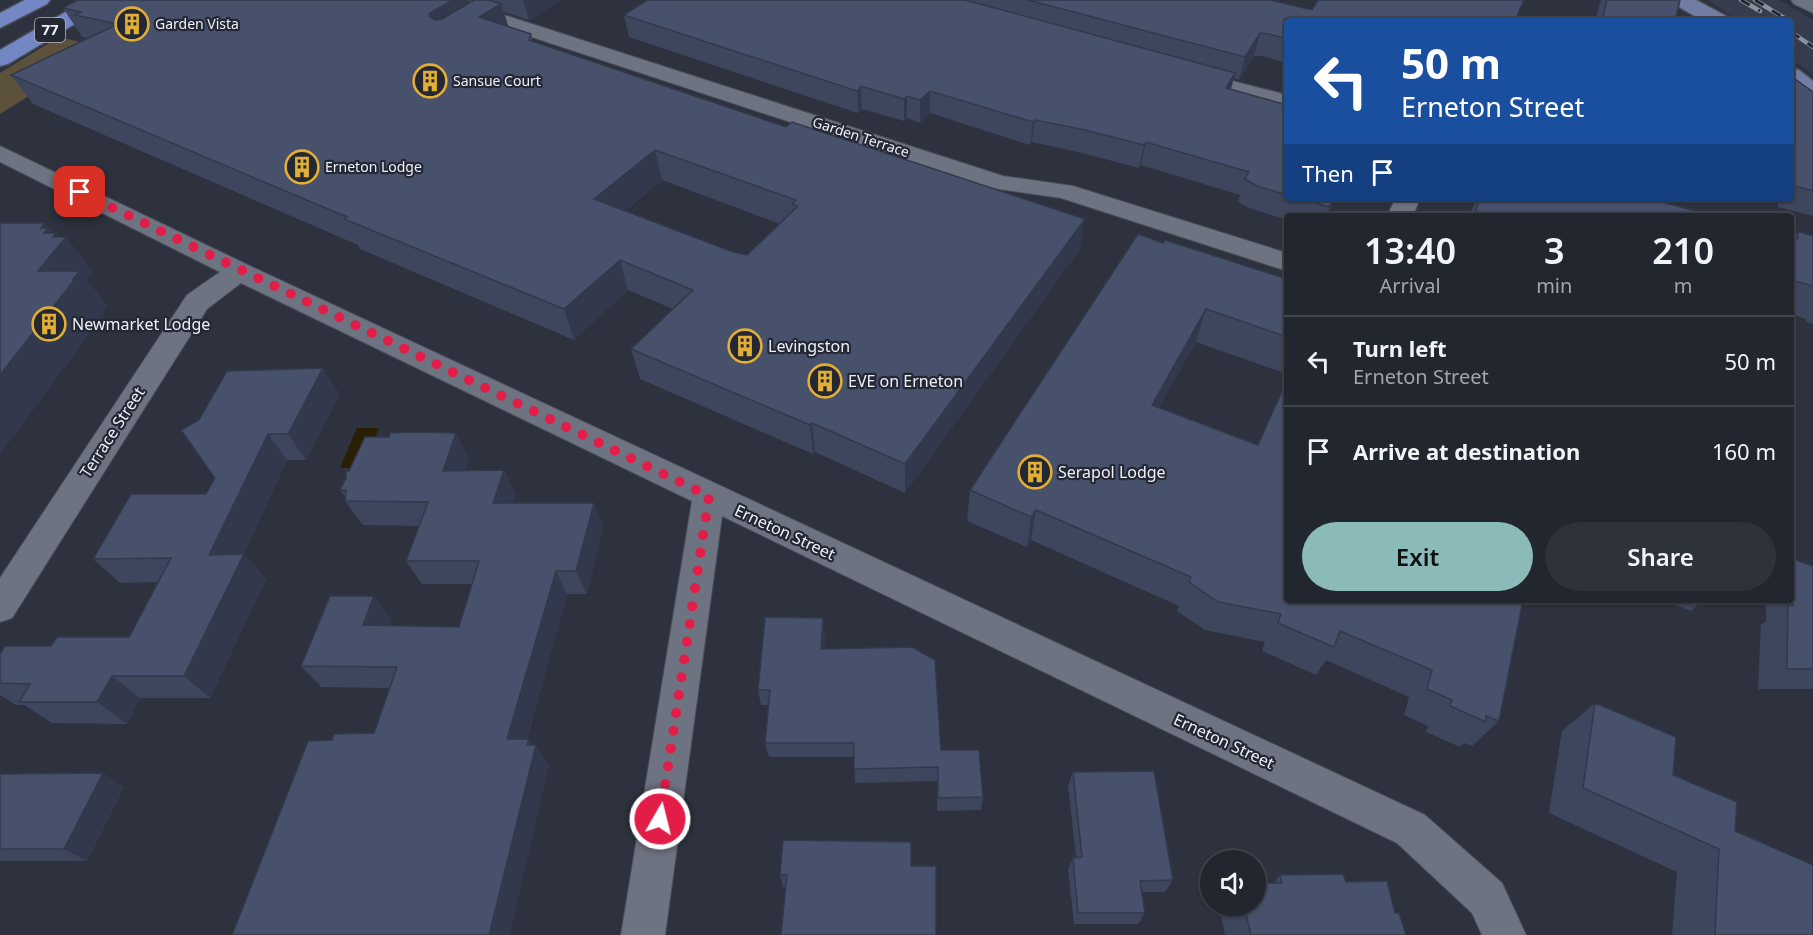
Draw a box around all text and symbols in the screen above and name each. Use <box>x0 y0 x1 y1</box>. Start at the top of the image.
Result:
building icon: Garden Vista <box>114 6 150 42</box>
place label: Garden Vista <box>155 14 239 33</box>
road number: 77 <box>35 18 65 42</box>
text: 50 m <box>1401 34 1501 91</box>
icon: left <box>1302 42 1380 120</box>
building icon: Sansue Court <box>412 63 448 99</box>
place label: Sansue Court <box>453 71 541 90</box>
text: Erneton Street <box>1401 88 1584 125</box>
street label: Garden Terrace <box>810 112 912 161</box>
building icon: Erneton Lodge <box>284 149 320 185</box>
icon: arrive <box>1366 156 1399 189</box>
place label: Erneton Lodge <box>325 157 422 176</box>
text: Then <box>1302 158 1354 188</box>
pin <box>54 166 105 217</box>
icon: arrive <box>63 175 96 208</box>
text: 13:40 <box>1364 226 1456 275</box>
text: 3 <box>1544 226 1565 275</box>
text: 210 <box>1652 226 1714 275</box>
text: Arrival <box>1380 272 1441 299</box>
text: min <box>1536 272 1572 299</box>
text: m <box>1674 272 1693 299</box>
building icon: Newmarket Lodge <box>31 306 67 342</box>
place label: Newmarket Lodge <box>72 313 210 335</box>
building icon: Levingston <box>727 328 763 364</box>
text: Turn left <box>1353 333 1447 363</box>
place label: Levingston <box>768 335 850 357</box>
icon: left <box>1302 345 1335 378</box>
text: 50 m <box>1725 346 1776 376</box>
building icon: EVE on Erneton <box>807 363 843 399</box>
text: Erneton Street <box>1353 363 1489 390</box>
place label: EVE on Erneton <box>848 370 963 392</box>
street label: Terrace Street <box>74 382 150 482</box>
icon: arrive <box>1302 435 1335 468</box>
text: Arrive at destination <box>1353 436 1580 466</box>
text: 160 m <box>1712 436 1776 466</box>
building icon: Serapol Lodge <box>1017 454 1053 490</box>
place label: Serapol Lodge <box>1058 461 1166 483</box>
street label: Erneton Street <box>731 499 839 565</box>
button: Exit <box>1302 522 1533 591</box>
button: Share <box>1545 522 1776 591</box>
street label: Erneton Street <box>1170 708 1278 774</box>
position arrow <box>628 787 692 851</box>
map controls <box>1200 850 1266 916</box>
button: sound <box>1200 850 1266 916</box>

